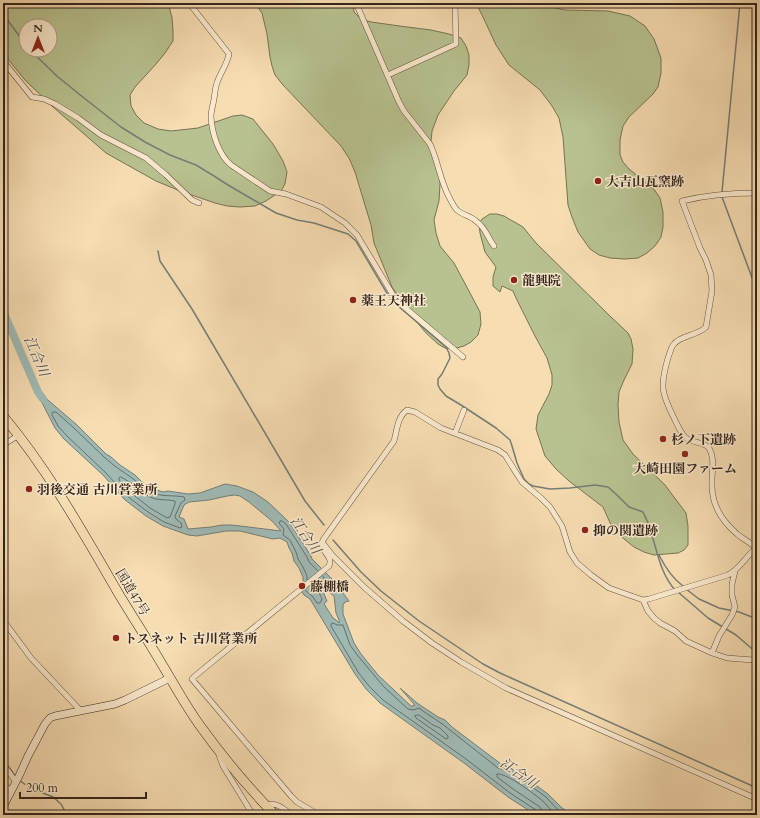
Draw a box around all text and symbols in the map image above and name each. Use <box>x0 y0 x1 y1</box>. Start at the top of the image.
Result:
north arrow <box>18 18 58 58</box>
text: N <box>33 21 43 36</box>
place label: 大吉山瓦窯跡 <box>606 173 684 191</box>
marker: 大吉山瓦窯跡 <box>593 176 603 186</box>
place label: 龍興院 <box>522 272 561 290</box>
marker: 龍興院 <box>509 275 519 285</box>
place label: 薬王天神社 <box>361 292 426 310</box>
marker: 薬王天神社 <box>348 295 358 305</box>
water label: 江合川 <box>20 333 54 381</box>
place label: 杉ノ下遺跡 <box>671 431 736 449</box>
marker: 杉ノ下遺跡 <box>658 434 668 444</box>
marker: 大崎田園ファーム <box>680 449 690 459</box>
place label: 大崎田園ファーム <box>633 460 737 478</box>
place label: 羽後交通 古川営業所 <box>37 481 158 499</box>
marker: 羽後交通 古川営業所 <box>24 484 34 494</box>
water label: 江合川 <box>286 513 326 560</box>
place label: 抑の関遺跡 <box>593 522 658 540</box>
marker: 抑の関遺跡 <box>580 525 590 535</box>
street label: 国道47号 <box>111 565 153 620</box>
place label: 藤棚橋 <box>310 578 349 596</box>
marker: 藤棚橋 <box>297 581 307 591</box>
place label: トスネット 古川営業所 <box>124 630 257 648</box>
marker: トスネット 古川営業所 <box>111 633 121 643</box>
water label: 江合川 <box>496 754 543 794</box>
scale bar <box>20 774 146 800</box>
text: 200 m <box>26 780 59 796</box>

